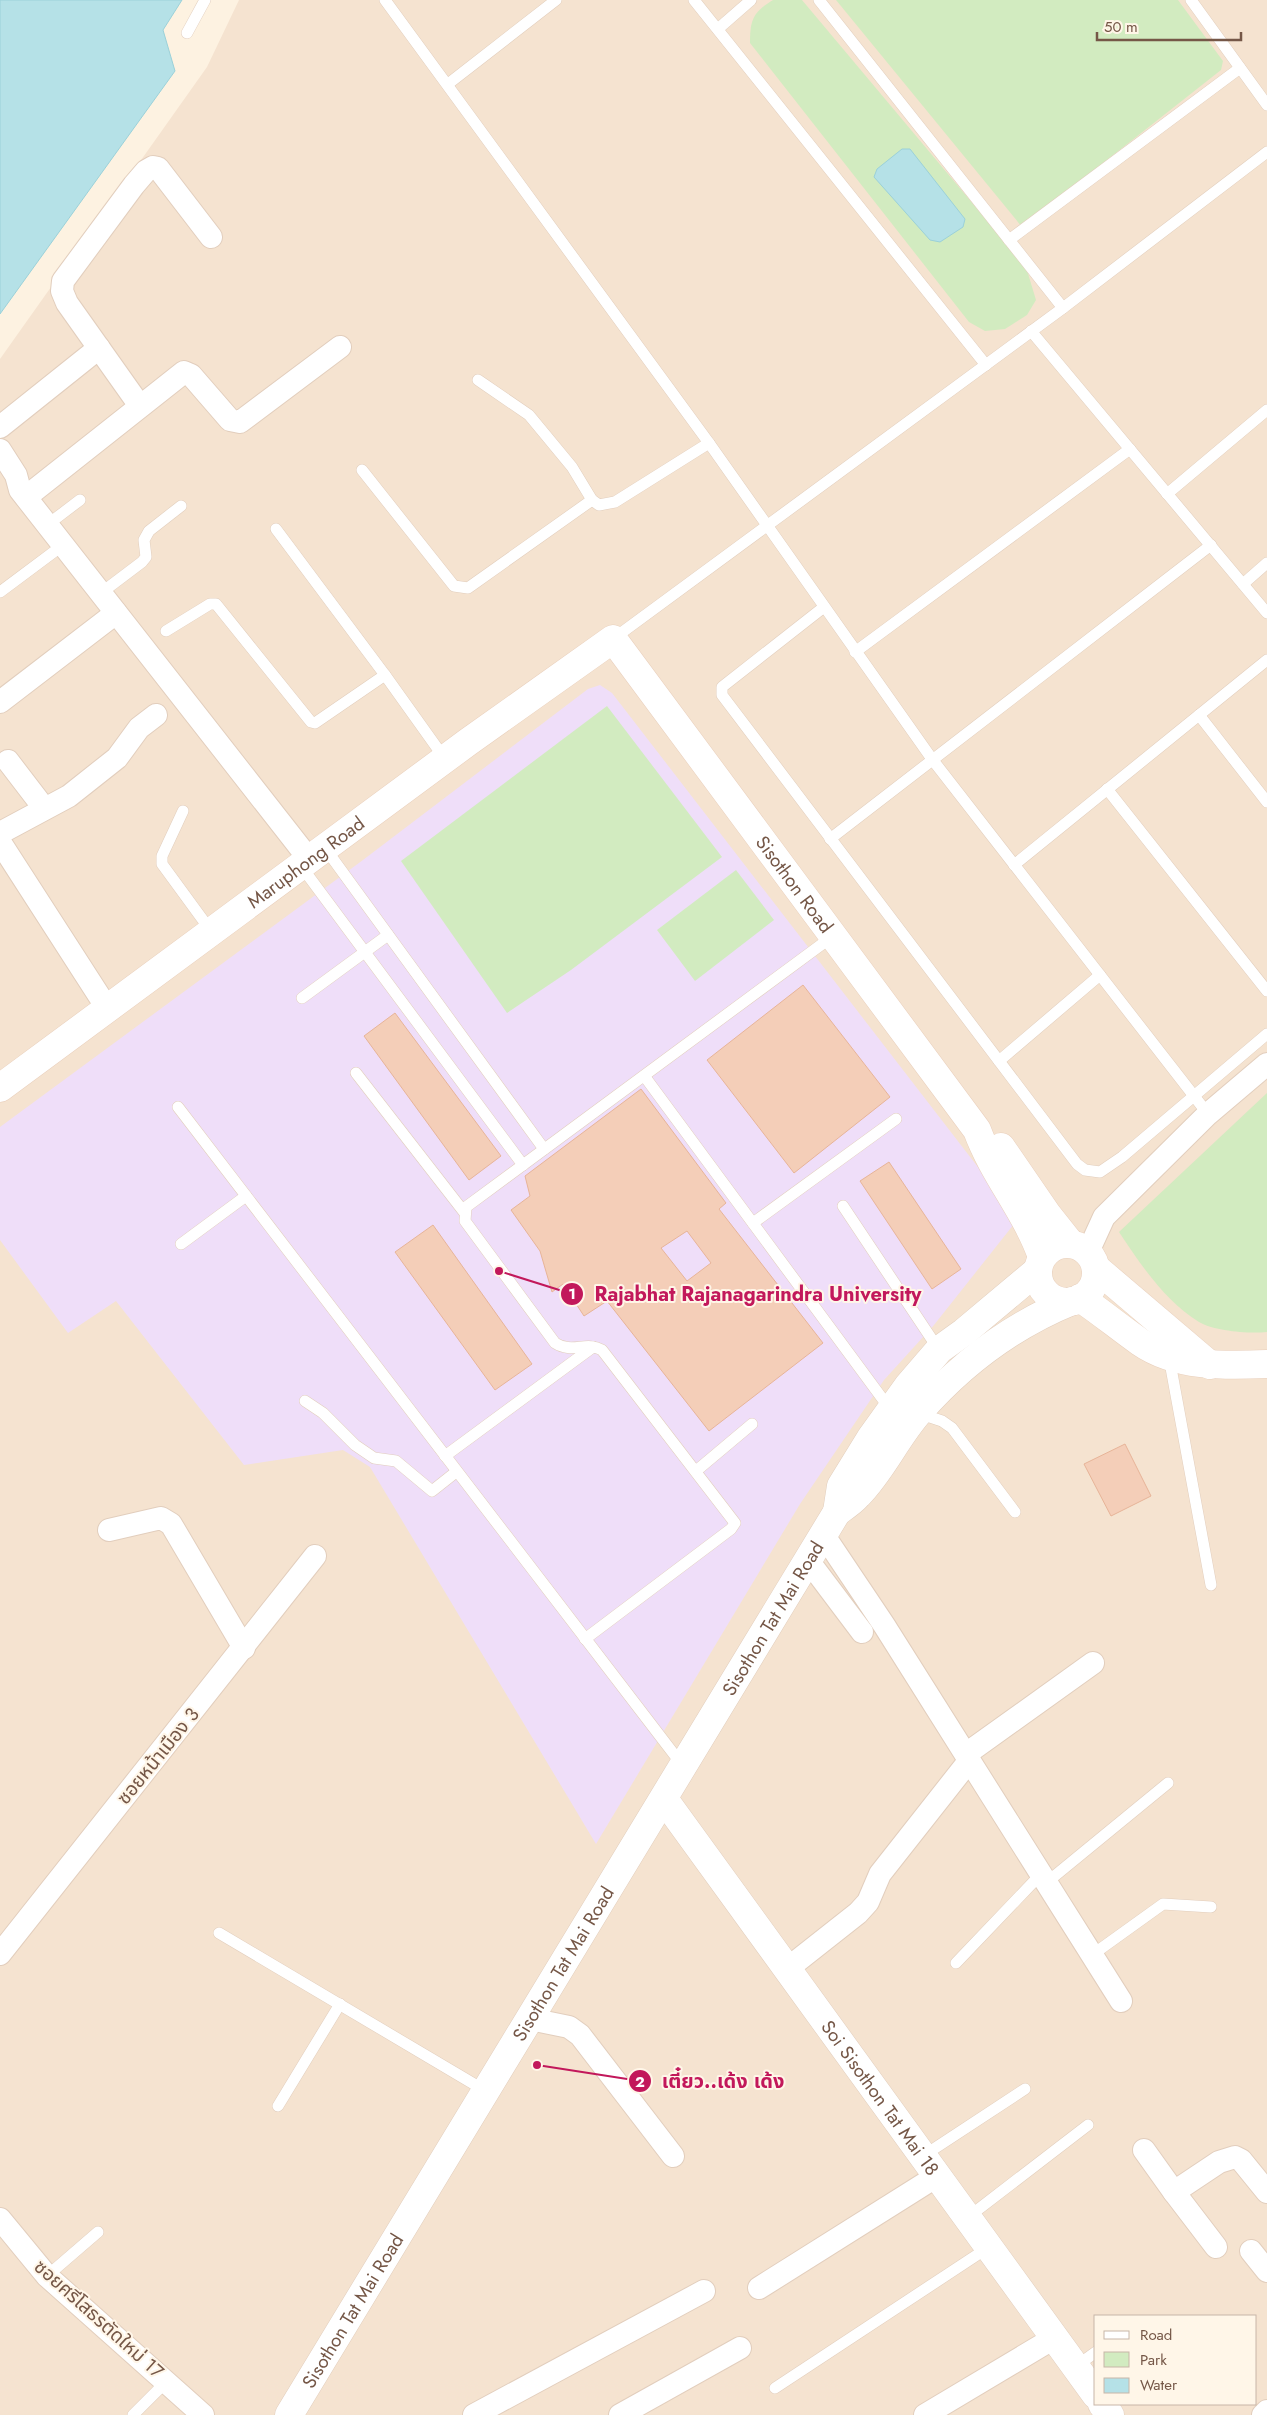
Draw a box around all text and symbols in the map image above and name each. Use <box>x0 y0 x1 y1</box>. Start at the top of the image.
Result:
scale bar <box>1097 10 1241 42</box>
text: 50 m <box>1104 16 1138 38</box>
street label: Maruphong Road <box>241 810 370 914</box>
street label: Sisothon Road <box>750 830 840 938</box>
callout: Rajabhat Rajanagarindra University <box>559 1276 931 1311</box>
text: Rajabhat Rajanagarindra University <box>595 1280 922 1309</box>
text: 1 <box>568 1283 576 1305</box>
street label: Sisothon Tat Mai Road <box>715 1536 830 1701</box>
street label: ซอยหน้าเมือง 3 <box>110 1702 206 1810</box>
street label: Sisothon Tat Mai Road <box>506 1881 620 2046</box>
street label: Soi Sisothon Tat Mai 18 <box>815 2015 946 2181</box>
callout: เตี๋ยว..เด้ง เด้ง <box>627 2064 795 2099</box>
text: เตี๋ยว..เด้ง เด้ง <box>662 2067 784 2096</box>
text: 2 <box>635 2071 645 2093</box>
street label: Sisothon Tat Mai Road <box>295 2228 410 2393</box>
street label: ซอยศรีโสธรตัดใหม่ 17 <box>28 2253 170 2385</box>
legend <box>1094 2315 1257 2405</box>
text: Road <box>1140 2324 1172 2346</box>
text: Park <box>1140 2349 1167 2371</box>
text: Water <box>1140 2374 1178 2396</box>

